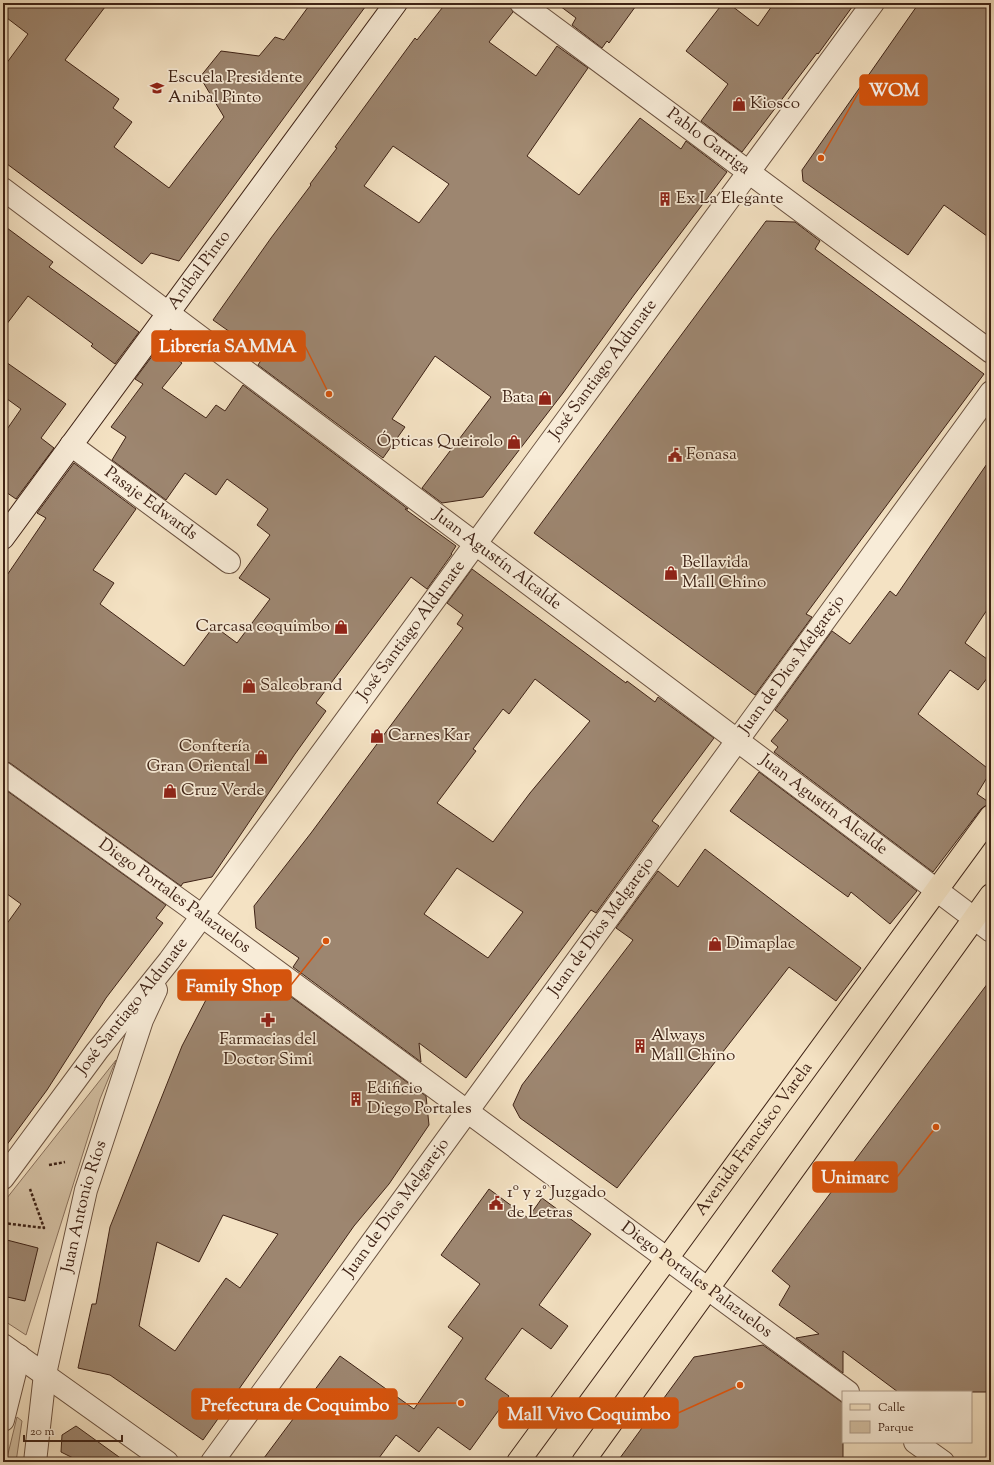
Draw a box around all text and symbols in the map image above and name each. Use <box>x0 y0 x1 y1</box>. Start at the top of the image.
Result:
place label: Escuela Presidente Anibal Pinto <box>168 66 303 110</box>
callout: WOM <box>860 75 927 105</box>
text: WOM <box>868 79 920 105</box>
school or university icon: Escuela Presidente Anibal Pinto <box>149 80 165 96</box>
place label: Kiosco <box>750 92 800 116</box>
shop icon: Kiosco <box>731 96 747 112</box>
street label: Pablo Garriga <box>661 103 755 181</box>
place label: Ex La Elegante <box>676 187 784 211</box>
building icon: Ex La Elegante <box>657 191 673 207</box>
street label: Aníbal Pinto <box>162 226 237 315</box>
street label: José Santiago Aldunate <box>543 295 663 446</box>
callout: Librería SAMMA <box>152 331 305 361</box>
text: Librería SAMMA <box>159 335 297 361</box>
place label: Bata <box>502 386 534 410</box>
shop icon: Bata <box>537 390 553 406</box>
place label: Ópticas Queirolo <box>377 430 503 454</box>
shop icon: Ópticas Queirolo <box>506 434 522 450</box>
place label: Fonasa <box>686 443 737 467</box>
public building icon: Fonasa <box>667 447 683 463</box>
street label: Pasaje Edwards <box>99 461 202 547</box>
street label: Juan Agustín Alcalde <box>427 503 566 616</box>
place label: Bellavida Mall Chino <box>682 551 766 595</box>
street label: José Santiago Aldunate <box>351 556 471 707</box>
shop icon: Bellavida Mall Chino <box>663 565 679 581</box>
street label: Juan de Dios Melgarejo <box>733 590 851 740</box>
place label: Carcasa coquimbo <box>195 615 330 639</box>
shop icon: Carcasa coquimbo <box>333 619 349 635</box>
place label: Salcobrand <box>260 674 343 698</box>
shop icon: Salcobrand <box>241 678 257 694</box>
place label: Carnes Kar <box>388 724 470 748</box>
shop icon: Carnes Kar <box>369 728 385 744</box>
place label: Conftería Gran Oriental <box>146 735 250 779</box>
street label: Juan Agustín Alcalde <box>754 748 893 861</box>
shop icon: Conftería Gran Oriental <box>253 749 269 765</box>
place label: Cruz Verde <box>181 779 264 803</box>
shop icon: Cruz Verde <box>162 783 178 799</box>
street label: Diego Portales Palazuelos <box>93 833 256 960</box>
street label: Juan de Dios Melgarejo <box>542 852 660 1002</box>
place label: Dimaplac <box>726 932 796 956</box>
street label: José Santiago Aldunate <box>70 933 194 1081</box>
shop icon: Dimaplac <box>707 936 723 952</box>
callout: Family Shop <box>178 970 291 1000</box>
text: Family Shop <box>186 975 282 1001</box>
pharmacy icon: Farmacias del Doctor Simi <box>260 1012 276 1028</box>
place label: Always Mall Chino <box>651 1024 735 1068</box>
place label: Farmacias del Doctor Simi <box>219 1028 317 1072</box>
building icon: Always Mall Chino <box>632 1038 648 1054</box>
street label: Avenida Francisco Varela <box>690 1057 819 1221</box>
place label: Edificio Diego Portales <box>367 1077 472 1121</box>
building icon: Edificio Diego Portales <box>348 1091 364 1107</box>
street label: Juan de Dios Melgarejo <box>337 1134 456 1284</box>
street label: Juan Antonio Ríos <box>56 1137 114 1276</box>
callout: Unimarc <box>813 1162 897 1192</box>
text: Unimarc <box>821 1166 890 1192</box>
place label: 1º y 2° Juzgado de Letras <box>507 1181 606 1225</box>
public building icon: 1º y 2° Juzgado de Letras <box>488 1195 504 1211</box>
street label: Diego Portales Palazuelos <box>616 1216 777 1344</box>
callout: Prefectura de Coquimbo <box>192 1389 397 1419</box>
legend <box>842 1391 972 1443</box>
text: Prefectura de Coquimbo <box>201 1394 389 1420</box>
callout: Mall Vivo Coquimbo <box>499 1398 678 1428</box>
text: Calle <box>878 1399 906 1417</box>
text: Mall Vivo Coquimbo <box>507 1403 671 1429</box>
scale bar <box>24 1417 122 1443</box>
text: Parque <box>878 1419 914 1437</box>
text: 20 m <box>30 1423 55 1441</box>

